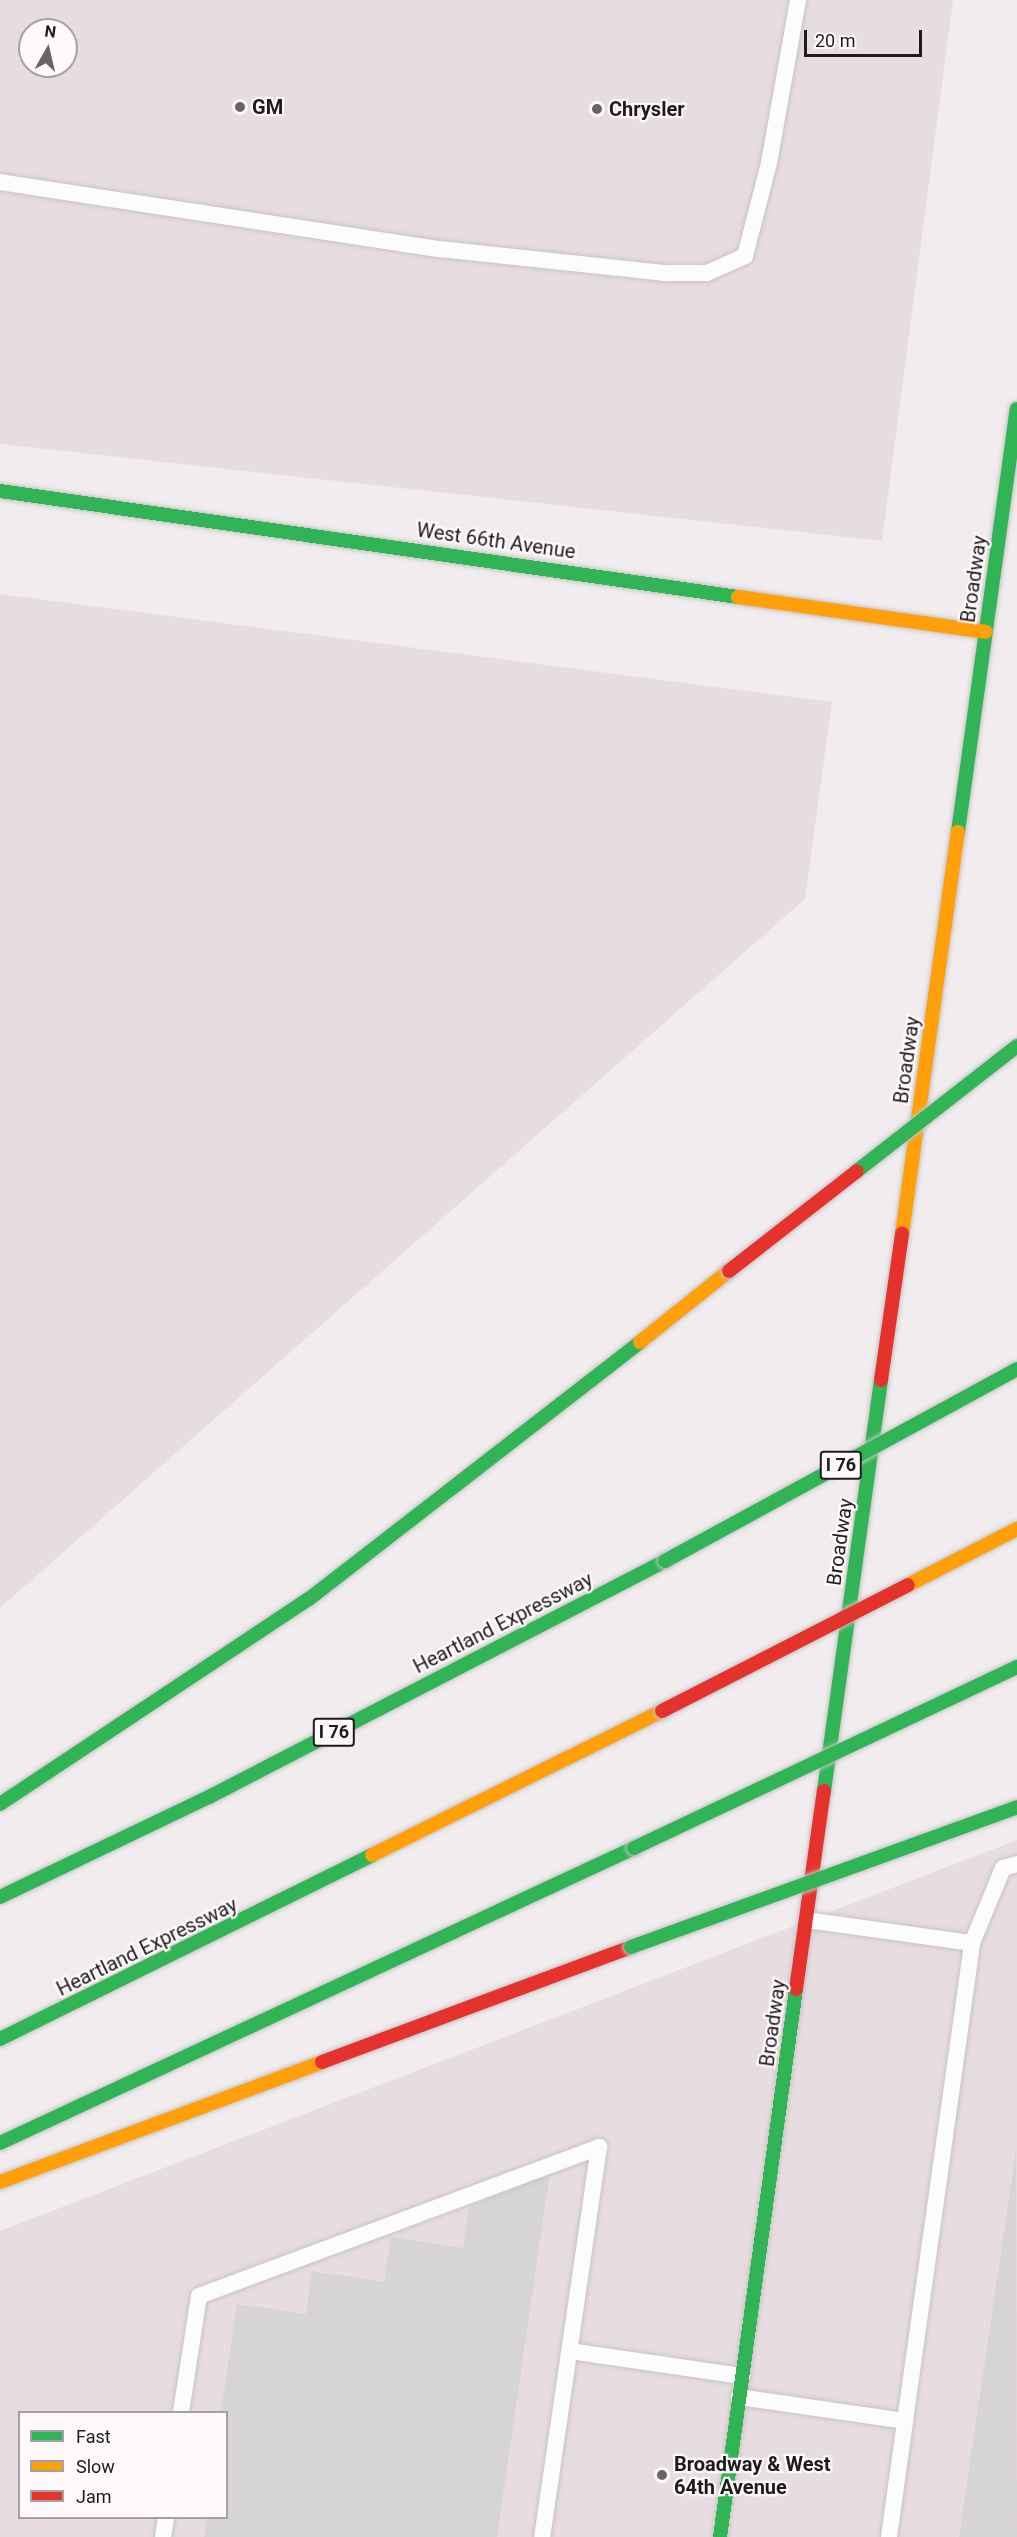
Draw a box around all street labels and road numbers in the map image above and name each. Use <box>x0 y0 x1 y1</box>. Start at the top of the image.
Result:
street label: West 66th Avenue <box>415 518 577 564</box>
street label: Broadway <box>956 534 992 624</box>
street label: Broadway <box>889 1015 925 1105</box>
road number: I 76 <box>818 1450 864 1480</box>
street label: Broadway <box>822 1497 858 1587</box>
street label: Heartland Expressway <box>409 1567 597 1679</box>
road number: I 76 <box>312 1717 356 1747</box>
street label: Heartland Expressway <box>53 1893 241 2001</box>
street label: Broadway <box>755 1978 791 2068</box>

